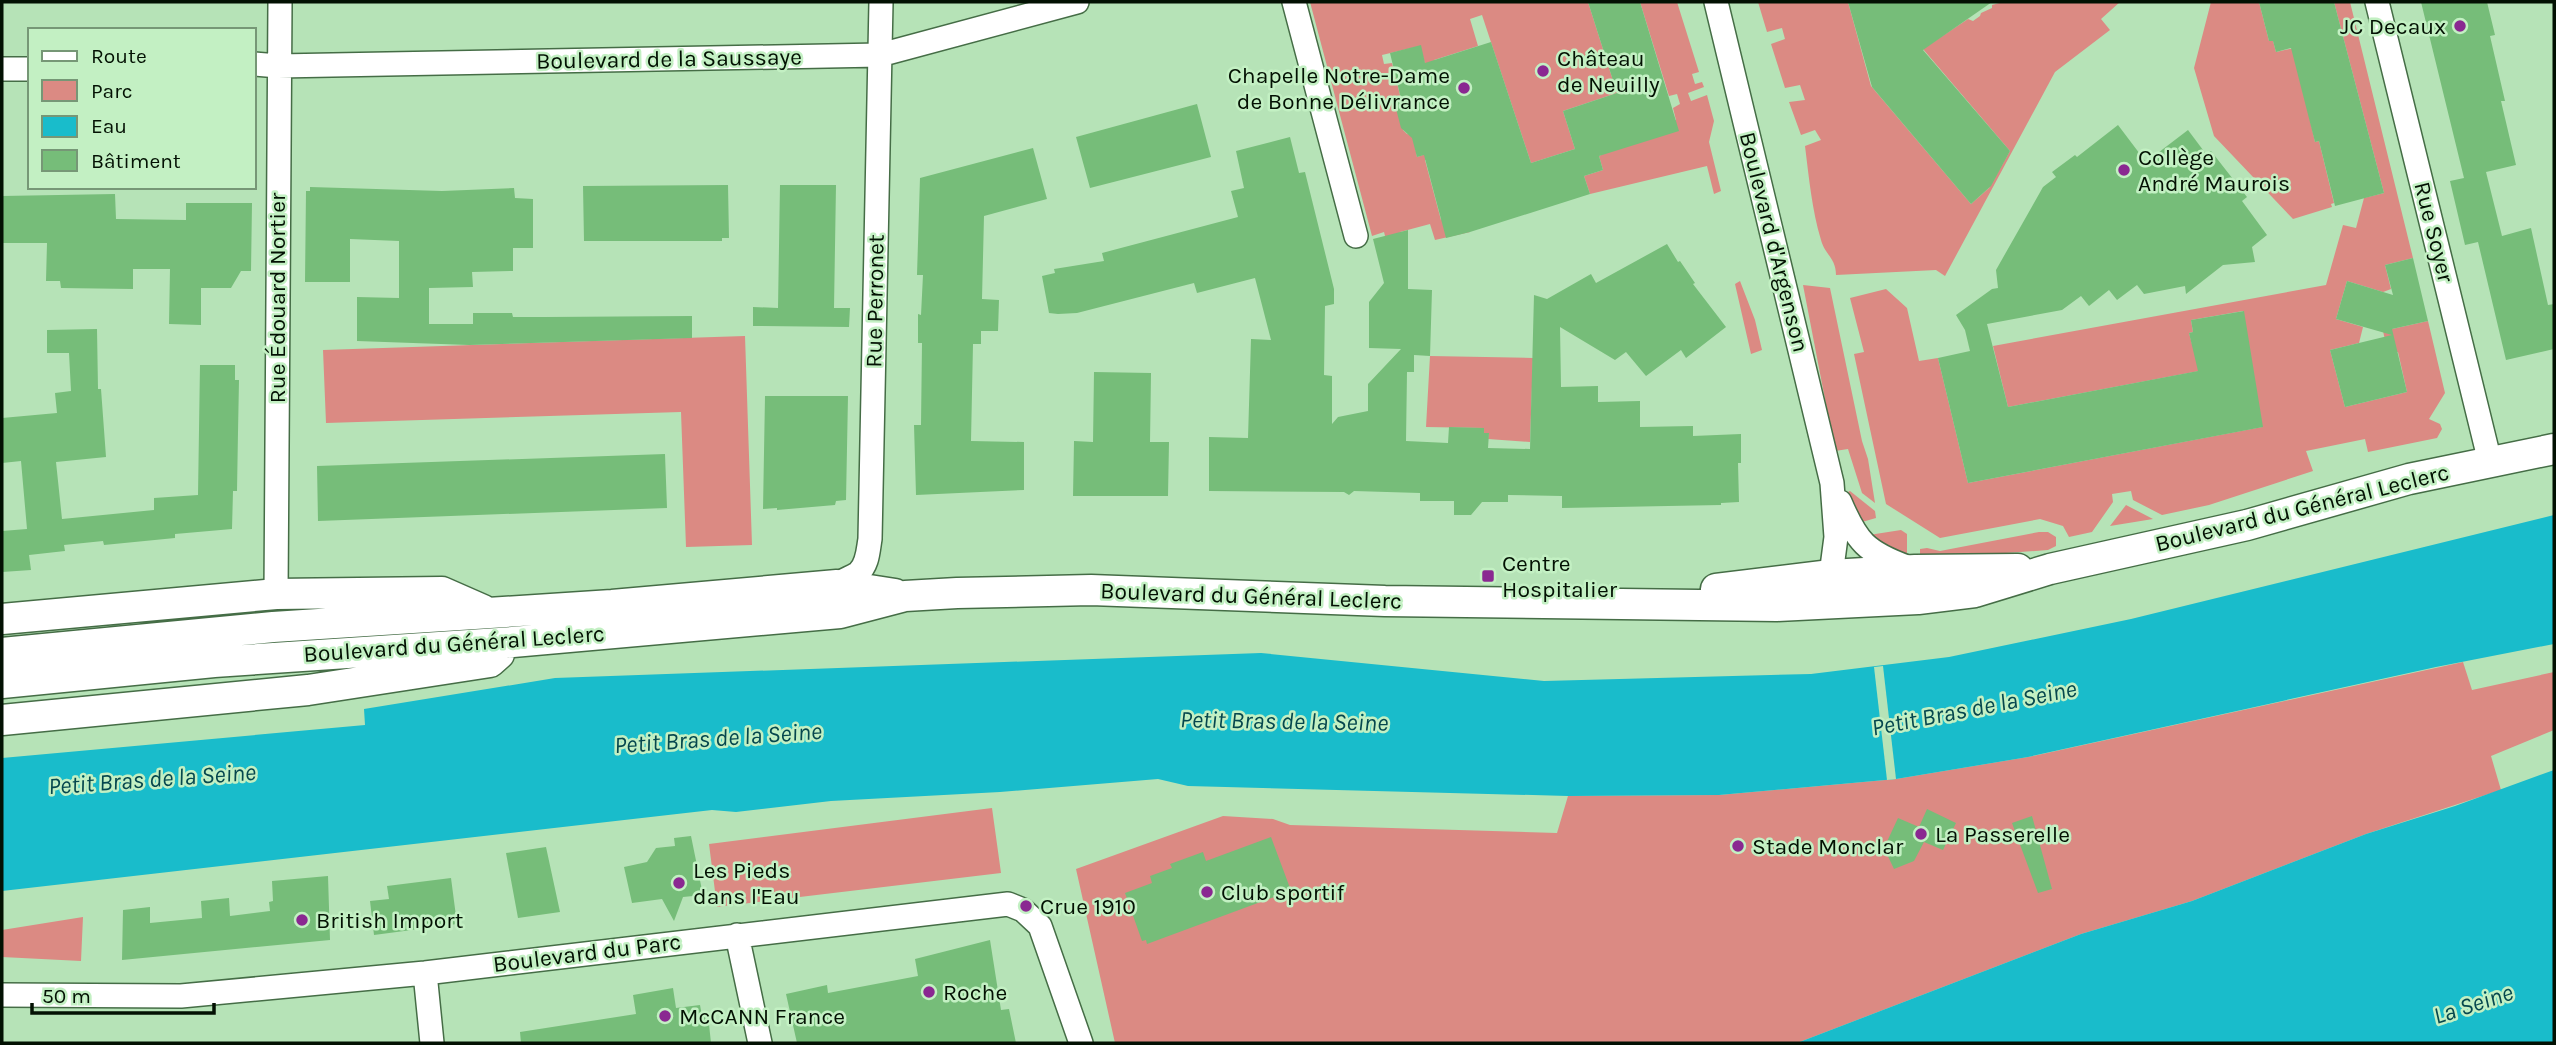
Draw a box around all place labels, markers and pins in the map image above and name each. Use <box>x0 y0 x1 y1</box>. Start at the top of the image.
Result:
place label: JC Decaux <box>2340 13 2446 40</box>
marker: JC Decaux <box>2452 18 2468 34</box>
place label: Château de Neuilly <box>1557 45 1660 98</box>
place label: Chapelle Notre-Dame de Bonne Délivrance <box>1228 62 1450 115</box>
marker: Château de Neuilly <box>1535 63 1551 79</box>
marker: Chapelle Notre-Dame de Bonne Délivrance <box>1456 80 1472 96</box>
place label: Collège André Maurois <box>2138 144 2290 197</box>
marker: Collège André Maurois <box>2116 162 2132 178</box>
place label: Centre Hospitalier <box>1502 550 1618 603</box>
marker: Centre Hospitalier <box>1480 568 1496 584</box>
place label: La Passerelle <box>1935 821 2070 848</box>
marker: La Passerelle <box>1913 826 1929 842</box>
place label: Stade Monclar <box>1752 833 1904 860</box>
marker: Stade Monclar <box>1730 838 1746 854</box>
place label: Les Pieds dans l'Eau <box>693 857 800 910</box>
marker: Les Pieds dans l'Eau <box>671 875 687 891</box>
place label: Club sportif <box>1221 879 1344 906</box>
marker: Club sportif <box>1199 884 1215 900</box>
place label: Crue 1910 <box>1040 893 1136 920</box>
marker: Crue 1910 <box>1018 898 1034 914</box>
place label: British Import <box>316 907 464 934</box>
marker: British Import <box>294 912 310 928</box>
place label: Roche <box>943 979 1007 1006</box>
marker: Roche <box>921 984 937 1000</box>
place label: McCANN France <box>679 1003 845 1030</box>
marker: McCANN France <box>657 1008 673 1024</box>

